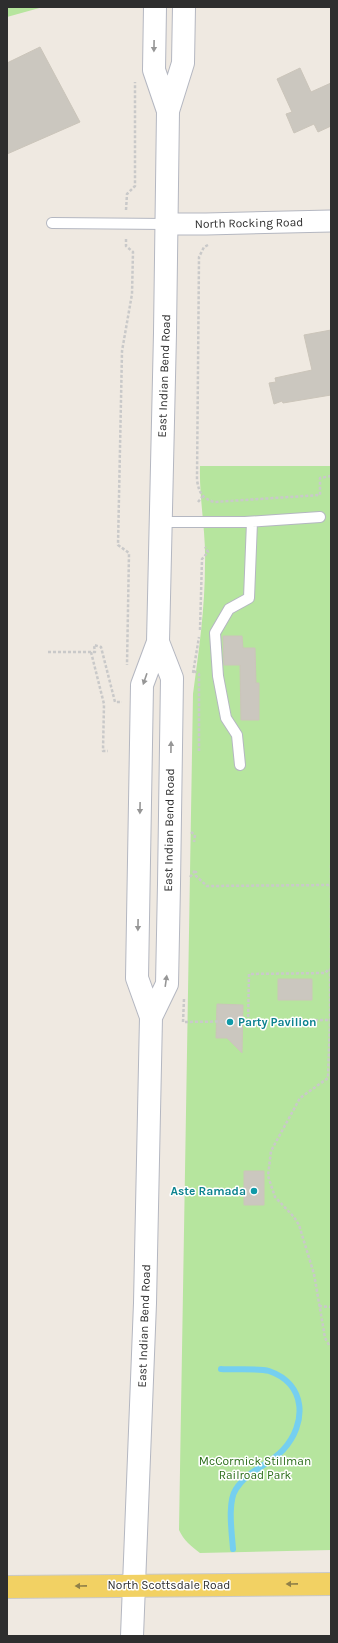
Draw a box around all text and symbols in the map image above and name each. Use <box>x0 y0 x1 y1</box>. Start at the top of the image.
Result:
one-way arrow <box>151 40 157 53</box>
street label: North Rocking Road <box>195 215 303 231</box>
street label: East Indian Bend Road <box>155 314 173 438</box>
one-way arrow <box>141 673 147 685</box>
one-way arrow <box>167 741 174 753</box>
street label: East Indian Bend Road <box>161 768 177 892</box>
one-way arrow <box>137 802 143 815</box>
one-way arrow <box>135 919 141 932</box>
one-way arrow <box>163 975 169 987</box>
place label: Party Pavilion <box>238 1015 317 1029</box>
marker: Party Pavilion <box>225 1017 235 1027</box>
place label: Aste Ramada <box>170 1184 246 1198</box>
marker: Aste Ramada <box>249 1186 259 1196</box>
street label: East Indian Bend Road <box>135 1264 153 1388</box>
park label: McCormick Stillman Railroad Park <box>199 1454 311 1482</box>
street label: North Scottsdale Road <box>108 1578 230 1592</box>
one-way arrow <box>286 1581 298 1588</box>
one-way arrow <box>74 1583 87 1589</box>

